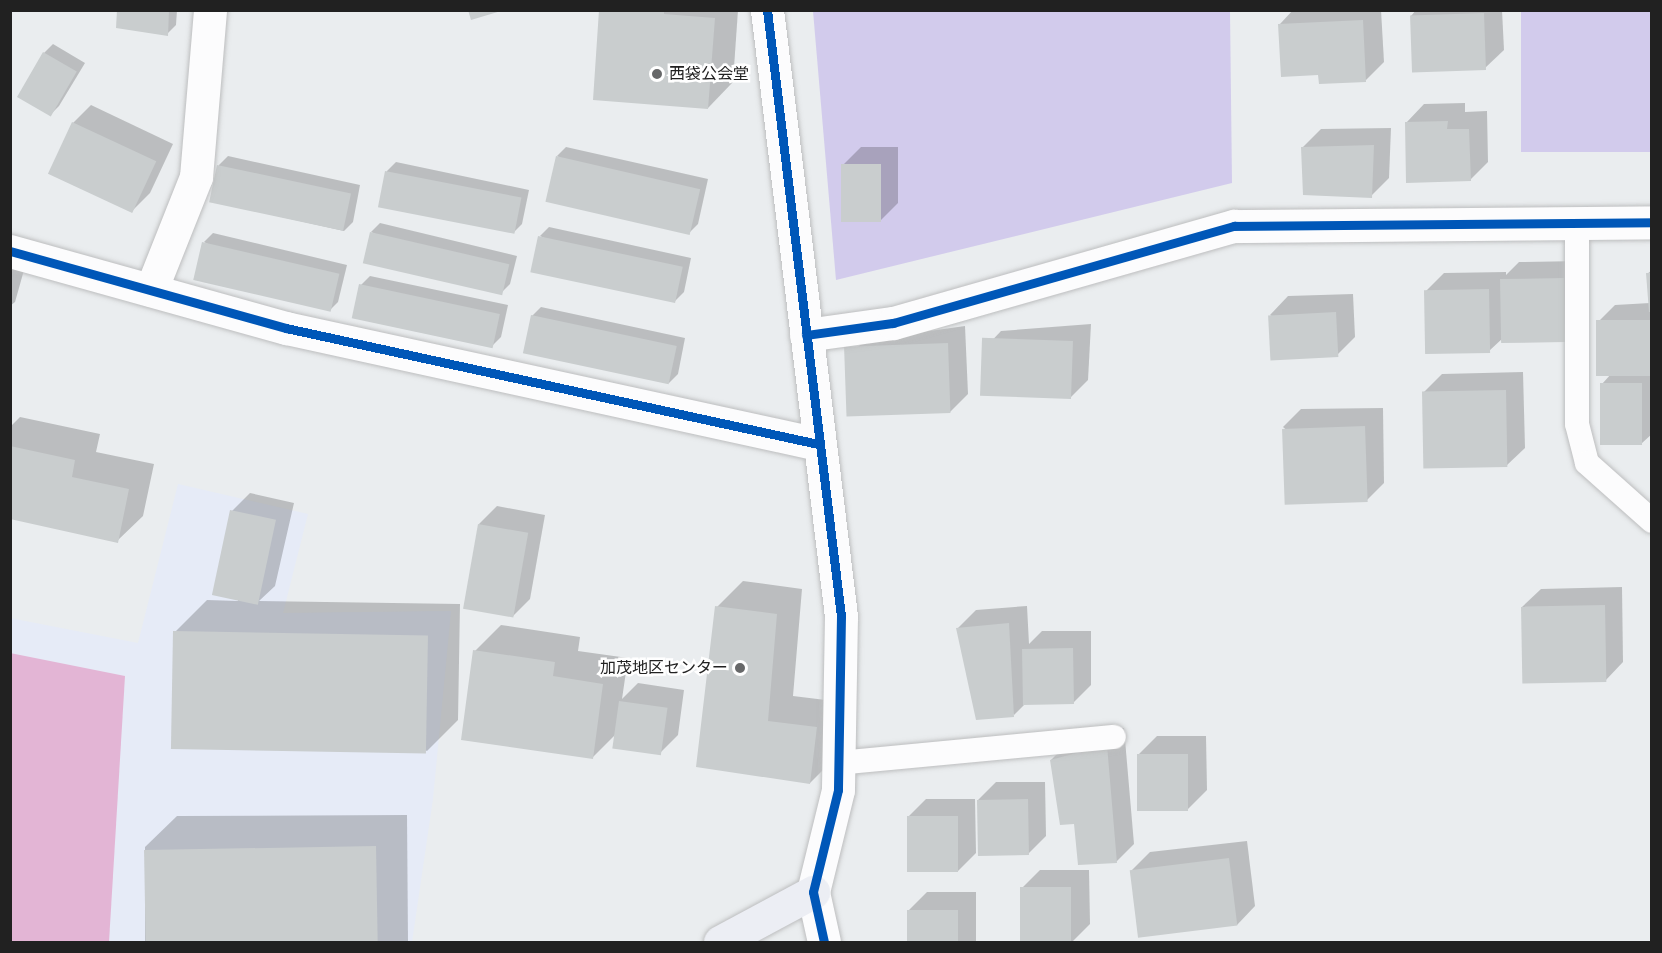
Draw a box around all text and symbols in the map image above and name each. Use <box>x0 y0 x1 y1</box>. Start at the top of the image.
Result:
place label: 西袋公会堂 <box>669 64 749 84</box>
marker: 西袋公会堂 <box>650 67 664 81</box>
place label: 加茂地区センター <box>600 658 728 678</box>
marker: 加茂地区センター <box>733 661 747 675</box>

